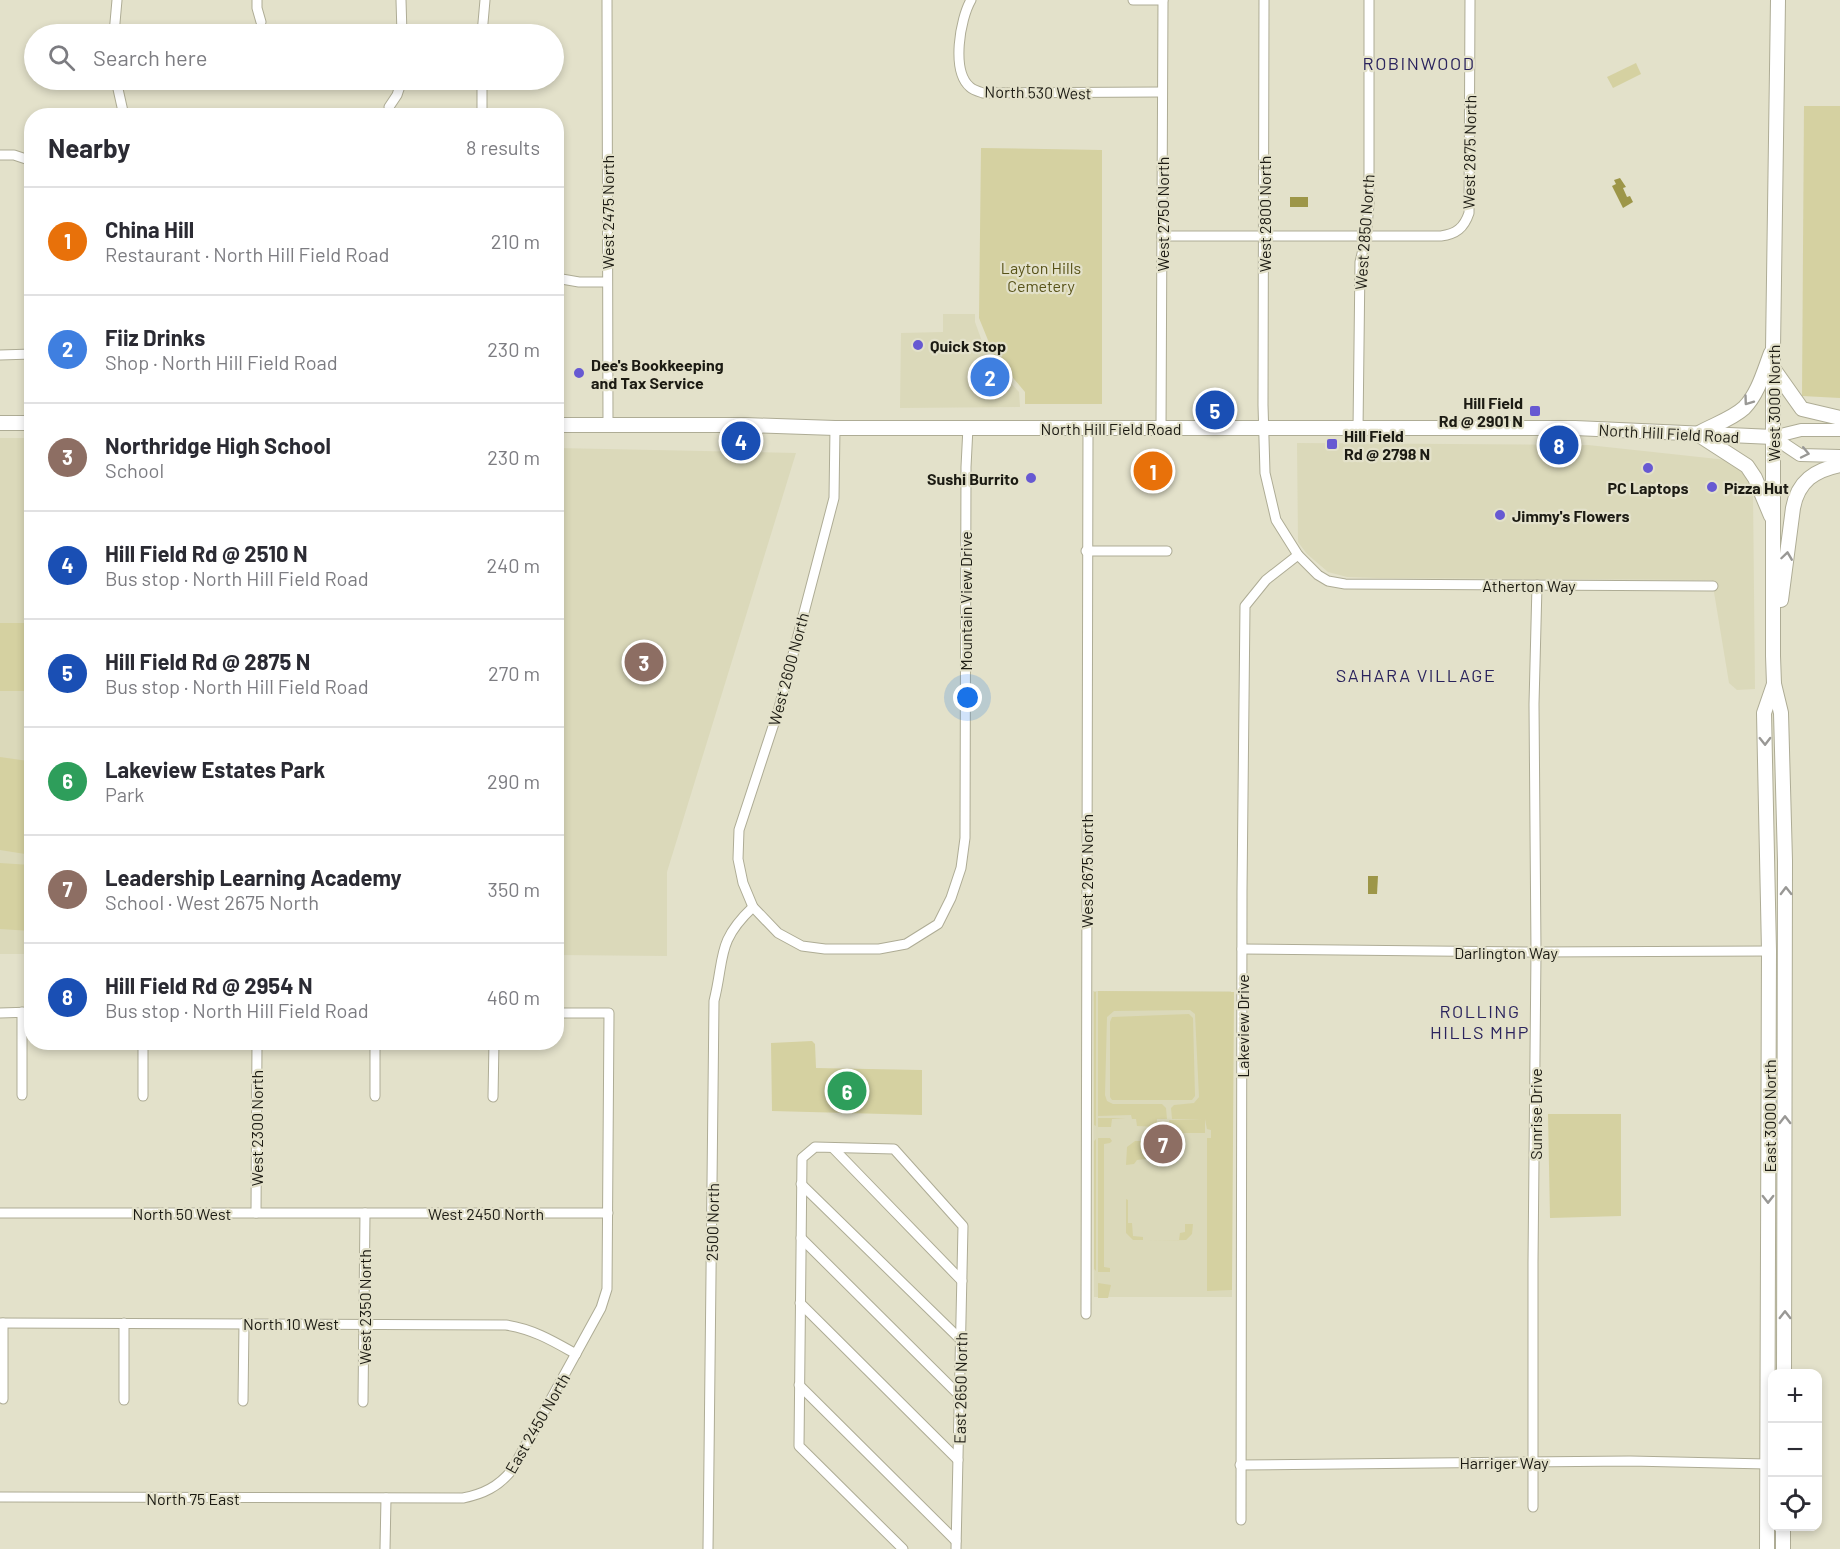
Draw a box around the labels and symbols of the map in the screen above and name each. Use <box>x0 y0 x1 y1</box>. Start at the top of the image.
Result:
district label: ROBINWOOD <box>1363 52 1475 74</box>
street label: North 530 West <box>984 82 1092 102</box>
street label: West 2875 North <box>1459 95 1479 209</box>
street label: West 2475 North <box>598 155 617 269</box>
street label: West 2800 North <box>1255 156 1274 272</box>
street label: West 2750 North <box>1153 157 1172 272</box>
street label: West 2850 North <box>1350 174 1378 290</box>
park label: Layton Hills Cemetery <box>1001 258 1081 295</box>
place label: Quick Stop <box>930 336 1006 355</box>
marker: Quick Stop <box>911 338 925 352</box>
street label: West 3000 North <box>1764 345 1783 461</box>
pin: 2 <box>970 354 1010 400</box>
place label: Dee's Bookkeeping and Tax Service <box>591 355 724 392</box>
marker: Dee's Bookkeeping and Tax Service <box>572 366 586 380</box>
pin: 5 <box>1196 388 1234 432</box>
place label: Hill Field Rd @ 2901 N <box>1439 393 1523 430</box>
one-way arrow <box>1744 394 1755 405</box>
marker: Hill Field Rd @ 2901 N <box>1528 404 1542 418</box>
pin: 4 <box>722 418 760 464</box>
street label: North Hill Field Road <box>1040 419 1182 438</box>
street label: North Hill Field Road <box>1598 420 1740 446</box>
pin: 8 <box>1540 422 1578 468</box>
place label: Hill Field Rd @ 2798 N <box>1344 426 1430 463</box>
marker: Hill Field Rd @ 2798 N <box>1325 437 1339 451</box>
one-way arrow <box>1799 446 1809 459</box>
pin: 1 <box>1134 448 1172 494</box>
marker: PC Laptops <box>1641 461 1655 475</box>
place label: Sushi Burrito <box>927 469 1019 488</box>
marker: Sushi Burrito <box>1024 471 1038 485</box>
place label: PC Laptops <box>1607 478 1689 497</box>
place label: Pizza Hut <box>1724 478 1789 497</box>
marker: Pizza Hut <box>1705 480 1719 494</box>
place label: Jimmy's Flowers <box>1512 506 1630 525</box>
marker: Jimmy's Flowers <box>1493 508 1507 522</box>
street label: Mountain View Drive <box>956 531 975 671</box>
one-way arrow <box>1780 551 1792 561</box>
street label: Atherton Way <box>1482 576 1576 595</box>
street label: West 2600 North <box>764 610 812 728</box>
pin: 3 <box>624 640 664 684</box>
district label: SAHARA VILLAGE <box>1336 664 1496 686</box>
your location <box>953 683 982 712</box>
one-way arrow <box>1759 737 1771 746</box>
street label: West 2675 North <box>1077 814 1096 928</box>
one-way arrow <box>1780 887 1792 896</box>
street label: Darlington Way <box>1454 943 1558 962</box>
street label: Lakeview Drive <box>1233 974 1252 1078</box>
district label: ROLLING HILLS MHP <box>1430 1000 1530 1043</box>
street label: East 3000 North <box>1760 1059 1779 1173</box>
pin: 6 <box>828 1068 866 1114</box>
street label: Sunrise Drive <box>1526 1068 1545 1160</box>
street label: West 2300 North <box>247 1070 266 1186</box>
one-way arrow <box>1779 1115 1791 1124</box>
pin: 7 <box>1144 1122 1182 1166</box>
street label: 2500 North <box>702 1183 722 1261</box>
one-way arrow <box>1762 1194 1774 1203</box>
street label: North 50 West <box>133 1204 231 1223</box>
street label: West 2450 North <box>428 1204 544 1223</box>
street label: West 2350 North <box>355 1249 374 1365</box>
one-way arrow <box>1778 1311 1791 1320</box>
street label: North 10 West <box>243 1314 339 1333</box>
street label: East 2650 North <box>950 1332 970 1444</box>
street label: East 2450 North <box>501 1370 573 1476</box>
street label: Harriger Way <box>1459 1453 1549 1472</box>
street label: North 75 East <box>146 1489 240 1508</box>

